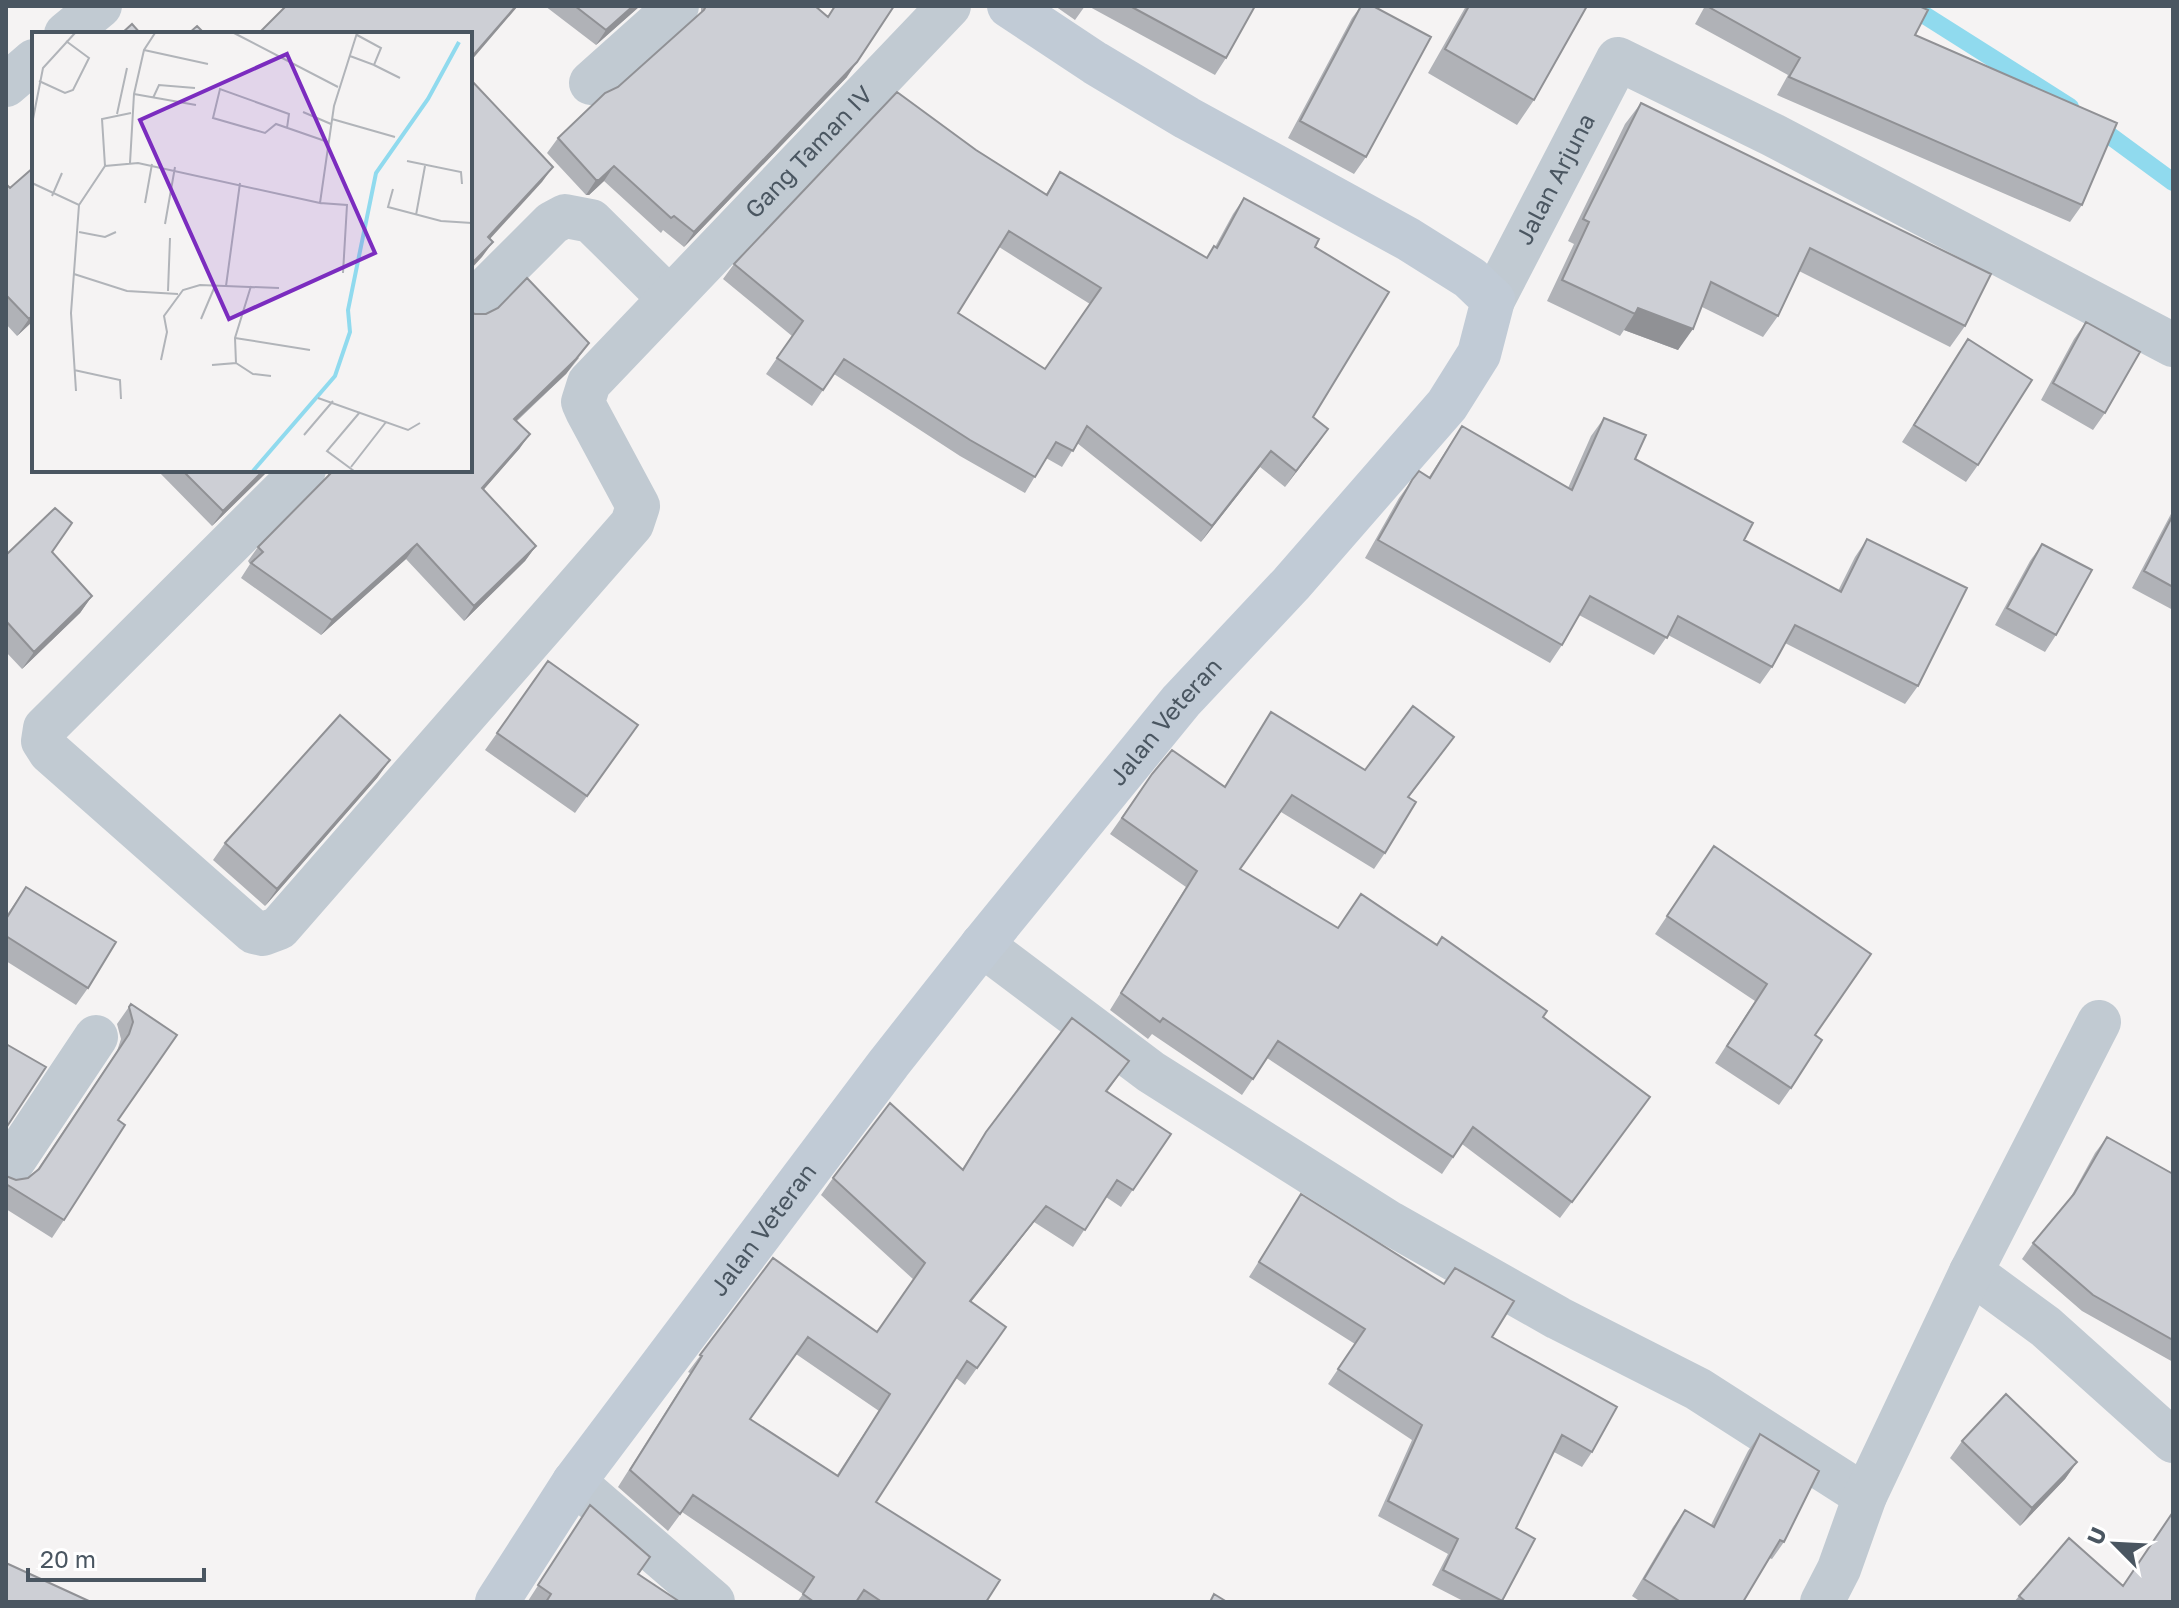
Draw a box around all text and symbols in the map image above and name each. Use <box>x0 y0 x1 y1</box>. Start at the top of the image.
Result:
inset map <box>32 32 472 472</box>
street label: Gang Taman IV <box>738 79 878 223</box>
street label: Jalan Arjuna <box>1508 108 1600 249</box>
street label: Jalan Veteran <box>1102 651 1227 791</box>
street label: Jalan Veteran <box>703 1157 822 1301</box>
north arrow <box>2075 1504 2155 1584</box>
text: U <box>2081 1523 2112 1548</box>
scale bar <box>28 1532 204 1582</box>
text: 20 m <box>40 1544 96 1573</box>

